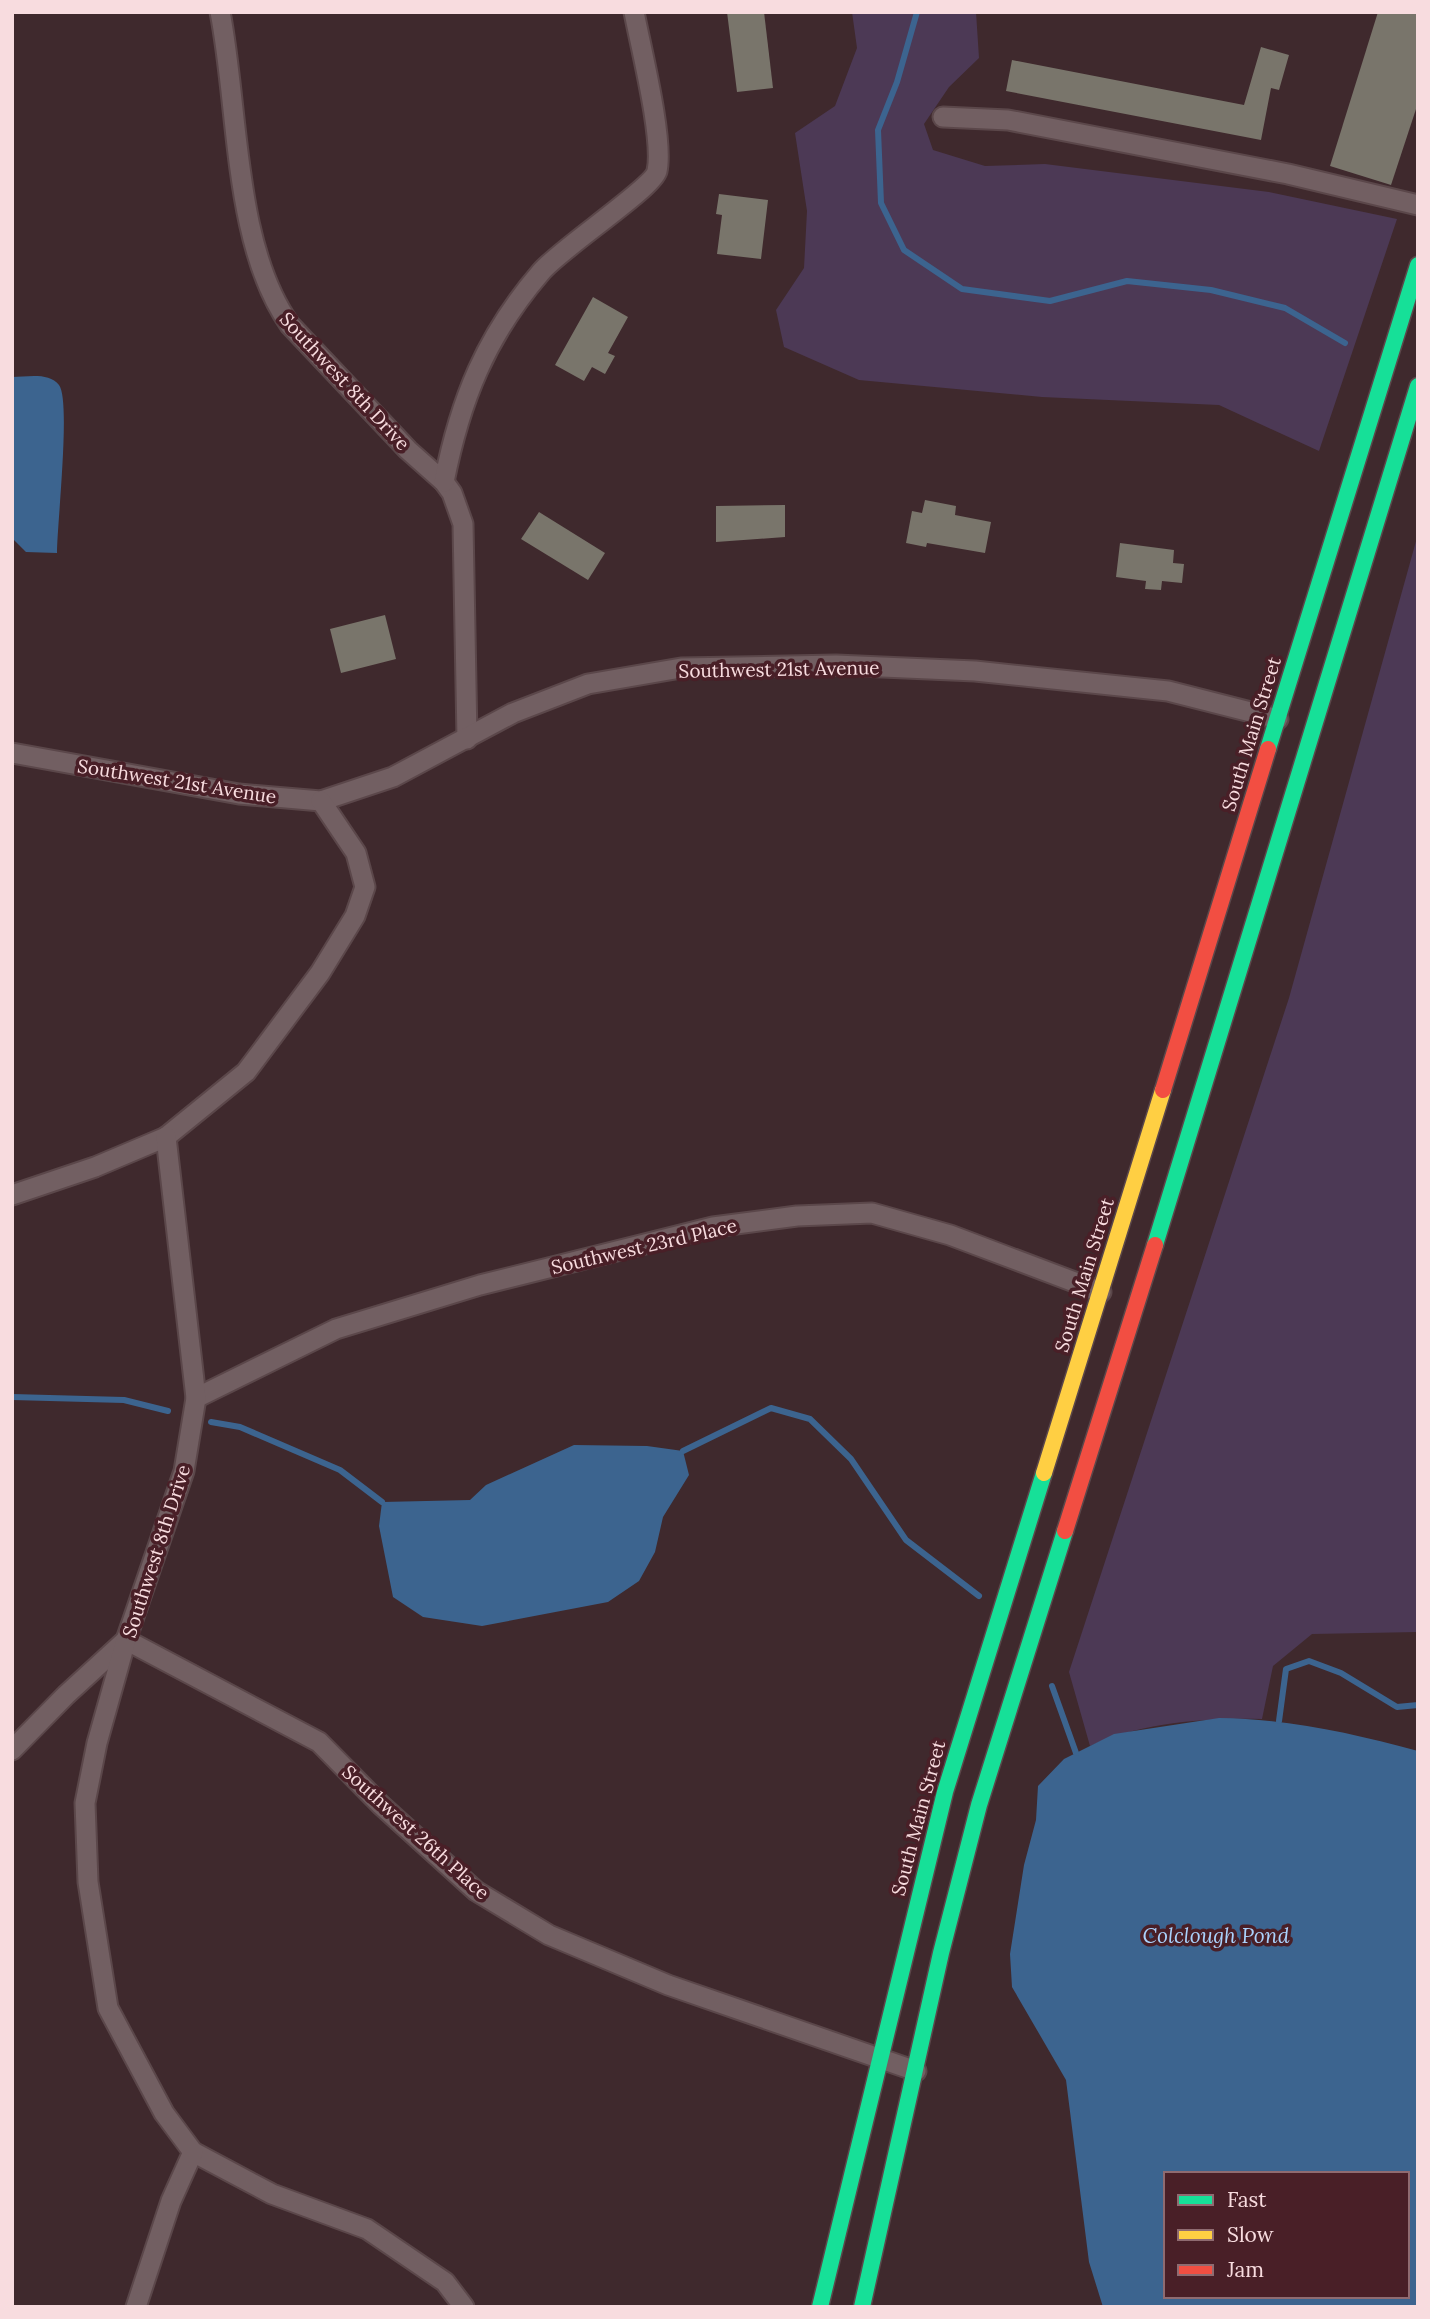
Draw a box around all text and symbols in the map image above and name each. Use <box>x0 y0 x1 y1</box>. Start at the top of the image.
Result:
street label: Southwest 8th Drive <box>275 307 415 455</box>
street label: South Main Street <box>1216 653 1286 814</box>
street label: Southwest 21st Avenue <box>678 655 880 683</box>
street label: Southwest 21st Avenue <box>76 753 278 809</box>
street label: South Main Street <box>1049 1194 1119 1355</box>
street label: Southwest 23rd Place <box>549 1213 739 1279</box>
street label: Southwest 8th Drive <box>117 1462 195 1640</box>
street label: South Main Street <box>886 1737 950 1898</box>
street label: Southwest 26th Place <box>337 1760 495 1904</box>
water label: Colclough Pond <box>1143 1922 1290 1949</box>
legend <box>1164 2172 1409 2298</box>
text: Fast <box>1227 2186 1267 2213</box>
text: Slow <box>1227 2221 1274 2248</box>
text: Jam <box>1226 2256 1264 2283</box>

